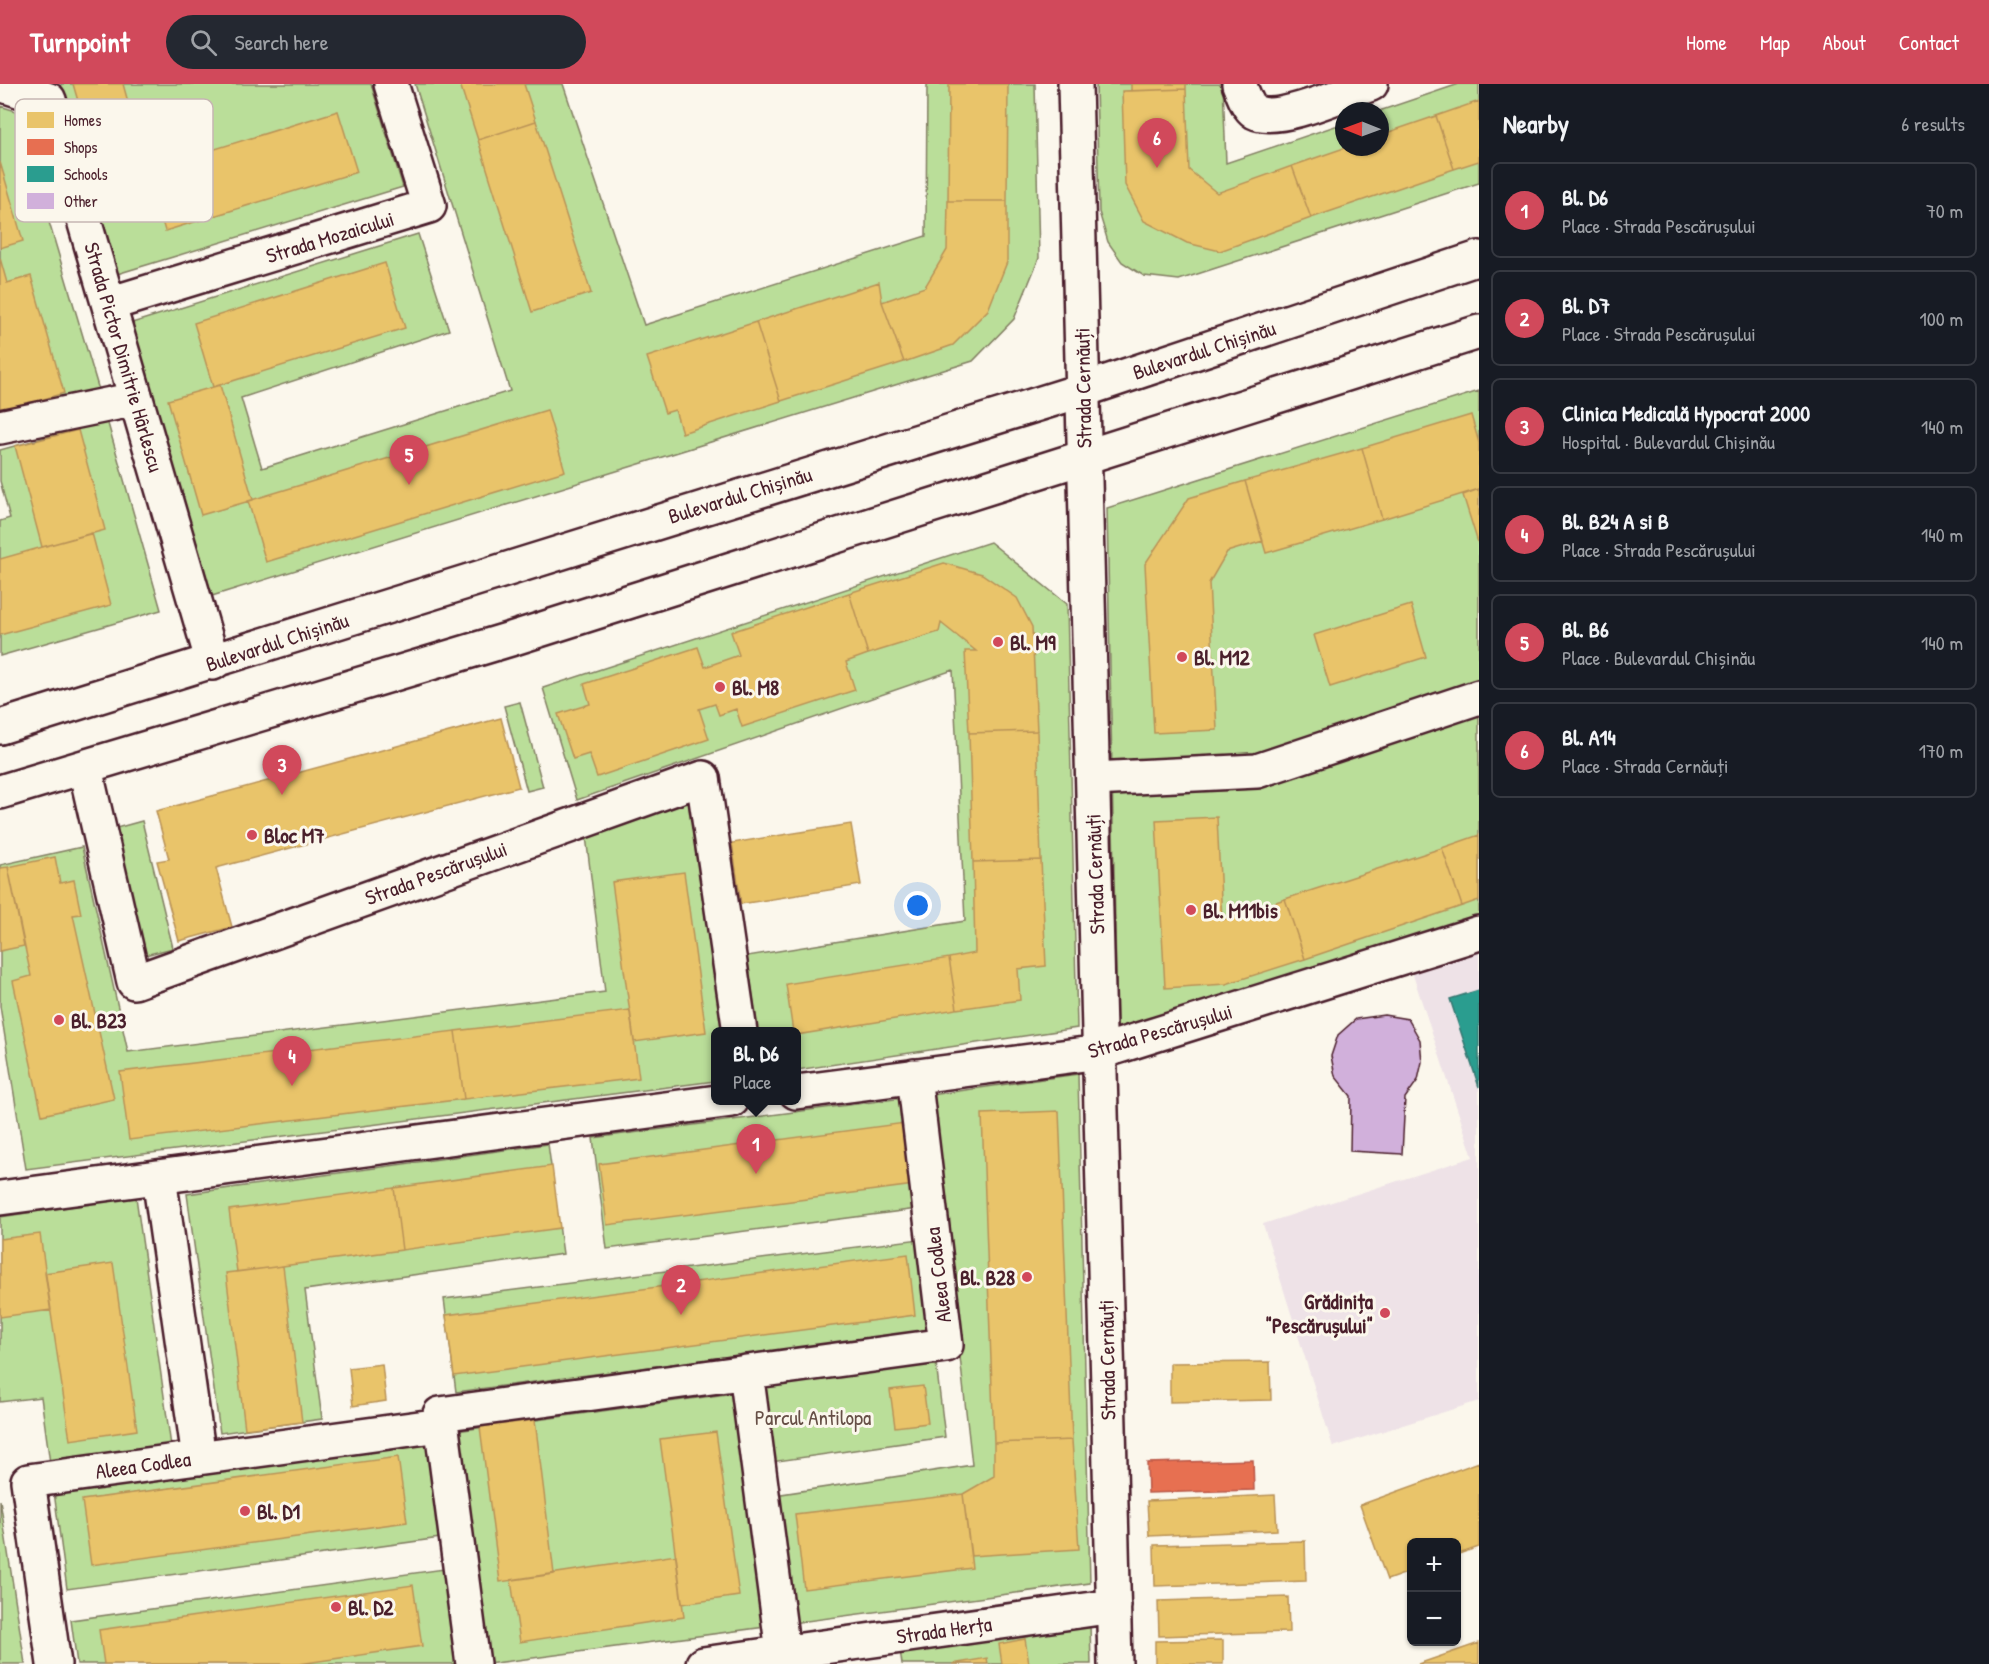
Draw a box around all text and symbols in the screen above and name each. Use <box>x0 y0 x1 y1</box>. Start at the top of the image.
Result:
search box <box>166 15 586 69</box>
text: Turnpoint <box>30 23 130 61</box>
icon: search <box>187 26 220 59</box>
text: Search here <box>235 27 329 57</box>
text: Home <box>1686 28 1727 57</box>
text: Map <box>1760 28 1790 57</box>
text: About <box>1823 28 1866 57</box>
text: Contact <box>1899 28 1959 57</box>
legend <box>15 99 213 222</box>
north arrow <box>1335 102 1389 156</box>
text: Nearby <box>1503 106 1569 141</box>
text: Homes <box>64 109 101 131</box>
text: 6 results <box>1901 110 1965 137</box>
pin: 6 <box>1138 118 1176 168</box>
text: Shops <box>64 136 98 158</box>
text: Schools <box>64 163 108 185</box>
text: Bl. D6 <box>1562 182 1608 212</box>
text: Other <box>64 190 98 212</box>
text: 1 <box>1521 197 1528 224</box>
text: 70 m <box>1926 197 1963 224</box>
street label: Strada Mozaicului <box>262 204 398 270</box>
text: Place · Strada Pescărușului <box>1562 212 1756 239</box>
street label: Strada Pictor Dimitrie Hârlescu <box>77 239 171 476</box>
text: Bl. D7 <box>1562 290 1610 320</box>
text: 2 <box>1520 305 1529 332</box>
text: 100 m <box>1920 305 1963 332</box>
street label: Bulevardul Chișinău <box>1129 313 1280 387</box>
text: Place · Strada Pescărușului <box>1562 320 1756 347</box>
street label: Strada Cernăuți <box>1067 328 1099 448</box>
text: Clinica Medicală Hypocrat 2000 <box>1562 398 1810 428</box>
text: 3 <box>1520 413 1529 440</box>
text: 140 m <box>1921 413 1963 440</box>
text: Hospital · Bulevardul Chișinău <box>1562 428 1775 455</box>
pin: 5 <box>390 436 428 485</box>
street label: Bulevardul Chișinău <box>665 459 816 531</box>
text: Bl. B24 A si B <box>1562 506 1669 536</box>
text: 4 <box>1521 521 1528 548</box>
text: 140 m <box>1921 521 1963 548</box>
text: Place · Strada Pescărușului <box>1562 536 1756 563</box>
street label: Bulevardul Chișinău <box>202 605 353 679</box>
text: Bl. B6 <box>1562 614 1609 644</box>
place label: Bl. M9 <box>1010 628 1056 657</box>
text: 5 <box>1520 629 1529 656</box>
text: 140 m <box>1921 629 1963 656</box>
marker: Bl. M9 <box>991 635 1005 649</box>
place label: Bl. M12 <box>1194 643 1250 672</box>
text: Place · Bulevardul Chișinău <box>1562 644 1755 671</box>
marker: Bl. M12 <box>1175 650 1189 664</box>
place label: Bl. M8 <box>732 673 779 702</box>
marker: Bl. M8 <box>713 680 727 694</box>
text: Bl. A14 <box>1562 722 1616 752</box>
text: 6 <box>1521 737 1528 764</box>
text: 170 m <box>1919 737 1963 764</box>
pin: 3 <box>262 746 302 795</box>
text: Place · Strada Cernăuți <box>1562 752 1728 779</box>
street label: Strada Cernăuți <box>1078 813 1112 935</box>
place label: Bloc M7 <box>264 821 325 850</box>
marker: Bloc M7 <box>245 828 259 842</box>
street label: Strada Pescărușului <box>361 834 511 912</box>
your location <box>903 891 932 920</box>
place label: Bl. M11bis <box>1203 896 1278 925</box>
marker: Bl. M11bis <box>1184 903 1198 917</box>
street label: Strada Pescărușului <box>1084 997 1236 1065</box>
place label: Bl. B23 <box>71 1006 127 1035</box>
marker: Bl. B23 <box>52 1013 66 1027</box>
popup <box>711 1027 801 1105</box>
pin: 4 <box>272 1036 312 1086</box>
text: Bl. D6 <box>733 1038 779 1068</box>
text: Place <box>733 1068 771 1095</box>
pin: 1 <box>736 1124 776 1174</box>
street label: Aleea Codlea <box>918 1226 958 1324</box>
place label: Bl. B28 <box>960 1263 1015 1292</box>
pin: 2 <box>662 1266 700 1315</box>
marker: Bl. B28 <box>1020 1270 1034 1284</box>
place label: Grădinița "Pescărușului" <box>1266 1287 1374 1340</box>
street label: Strada Cernăuți <box>1091 1300 1123 1420</box>
marker: Grădinița "Pescărușului" <box>1378 1306 1392 1320</box>
park label: Parcul Antilopa <box>755 1403 871 1432</box>
street label: Aleea Codlea <box>93 1444 193 1486</box>
place label: Bl. D1 <box>257 1497 301 1526</box>
marker: Bl. D1 <box>238 1504 252 1518</box>
map controls <box>1407 1538 1461 1646</box>
button: + <box>1407 1538 1461 1592</box>
button: − <box>1407 1592 1461 1646</box>
place label: Bl. D2 <box>348 1593 394 1622</box>
marker: Bl. D2 <box>329 1600 343 1614</box>
street label: Strada Herța <box>894 1609 994 1651</box>

